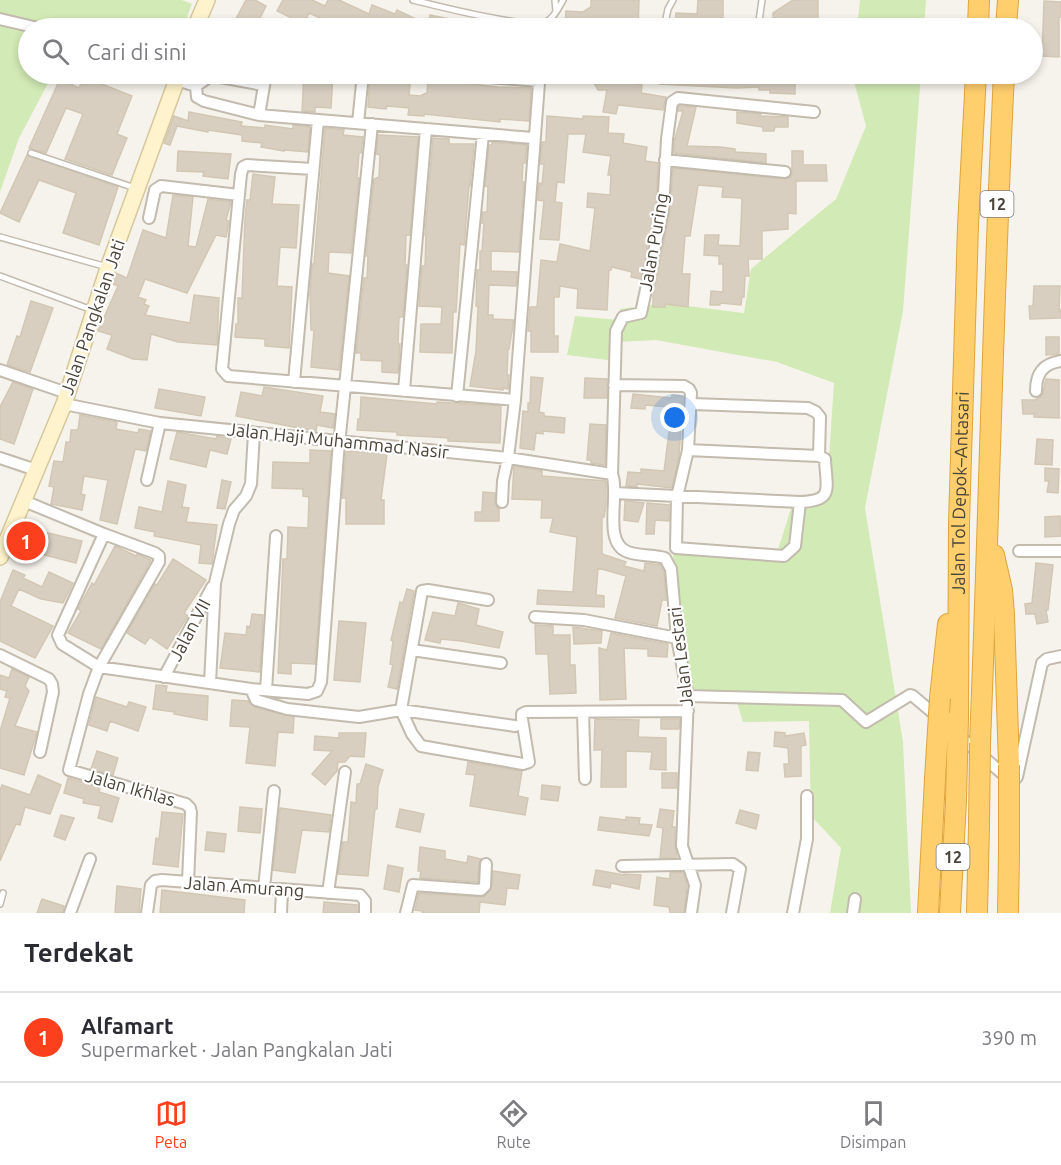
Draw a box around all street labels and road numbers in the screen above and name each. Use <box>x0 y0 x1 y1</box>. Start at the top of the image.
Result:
street label: Jalan Puring <box>635 191 671 293</box>
road number: 12 <box>980 191 1014 217</box>
street label: Jalan Pangkalan Jati <box>56 236 128 397</box>
street label: Jalan Tol Depok–Antasari <box>948 391 972 595</box>
street label: Jalan Haji Muhammad Nasir <box>226 418 450 462</box>
street label: Jalan VII <box>165 595 214 664</box>
street label: Jalan Lestari <box>664 606 696 708</box>
street label: Jalan Ikhlas <box>83 765 178 809</box>
road number: 12 <box>936 844 970 870</box>
street label: Jalan Amurang <box>183 872 305 900</box>

